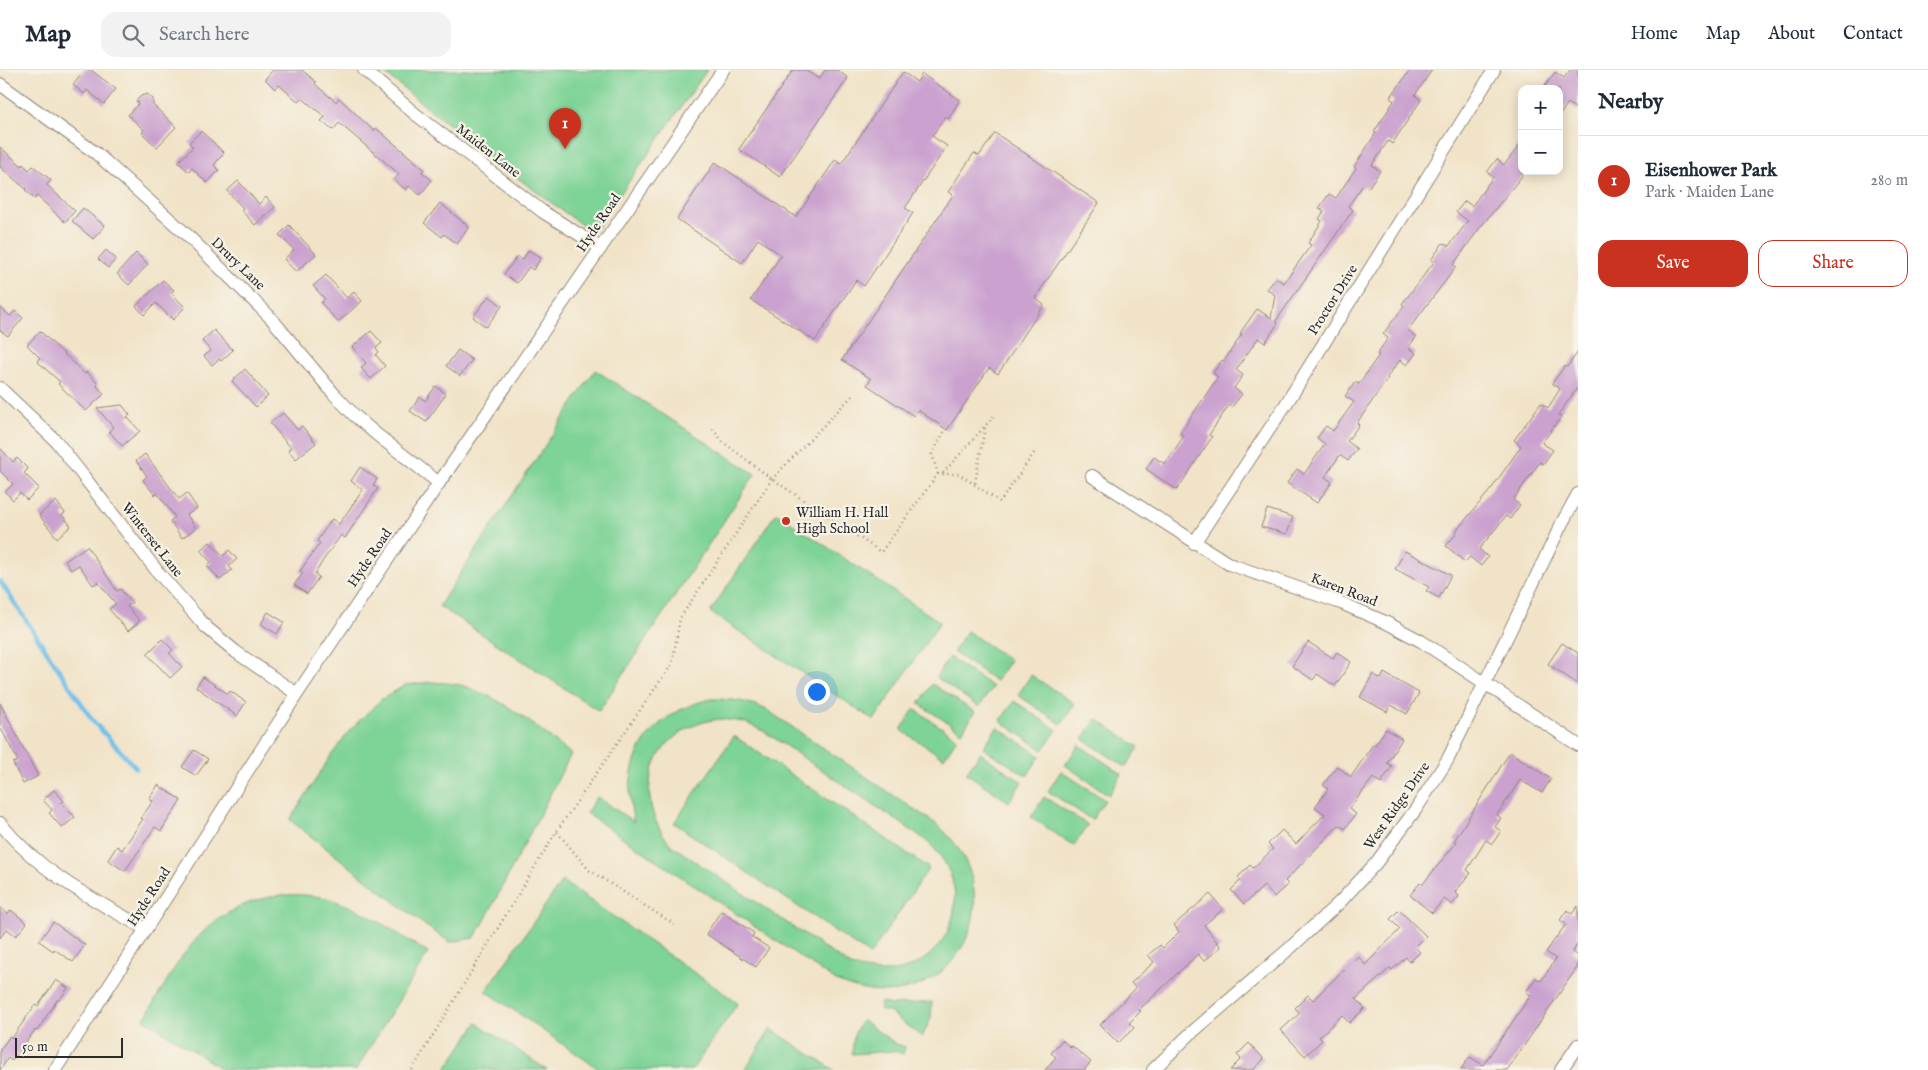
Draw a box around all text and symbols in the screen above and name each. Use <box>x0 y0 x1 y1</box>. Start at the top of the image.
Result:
search box <box>101 12 451 57</box>
text: Map <box>25 19 71 50</box>
icon: search <box>119 21 147 49</box>
text: Search here <box>159 23 250 47</box>
text: Home <box>1631 23 1678 46</box>
text: Map <box>1706 23 1740 46</box>
text: About <box>1768 23 1815 46</box>
text: Contact <box>1843 23 1903 46</box>
map controls <box>1518 85 1563 175</box>
button: + <box>1518 85 1563 130</box>
text: Nearby <box>1598 89 1663 116</box>
pin: 1 <box>549 108 581 149</box>
street label: Maiden Lane <box>452 120 524 182</box>
button: − <box>1518 130 1563 175</box>
text: Eisenhower Park <box>1645 159 1777 183</box>
text: 1 <box>1611 171 1617 191</box>
text: 280 m <box>1871 171 1908 191</box>
text: Park · Maiden Lane <box>1645 183 1774 203</box>
street label: Hyde Road <box>573 190 625 256</box>
street label: Drury Lane <box>207 234 269 295</box>
button: Save <box>1598 240 1748 287</box>
button: Share <box>1758 240 1908 287</box>
street label: Proctor Drive <box>1304 261 1362 339</box>
street label: Winterset Lane <box>117 499 187 581</box>
place label: William H. Hall High School <box>796 504 888 538</box>
marker: William H. Hall High School <box>780 515 792 527</box>
street label: Hyde Road <box>344 525 396 591</box>
street label: Karen Road <box>1308 569 1380 611</box>
your location <box>804 679 830 705</box>
street label: West Ridge Drive <box>1360 758 1434 853</box>
street label: Hyde Road <box>123 864 175 930</box>
scale bar <box>15 1035 122 1058</box>
text: 50 m <box>22 1038 48 1056</box>

